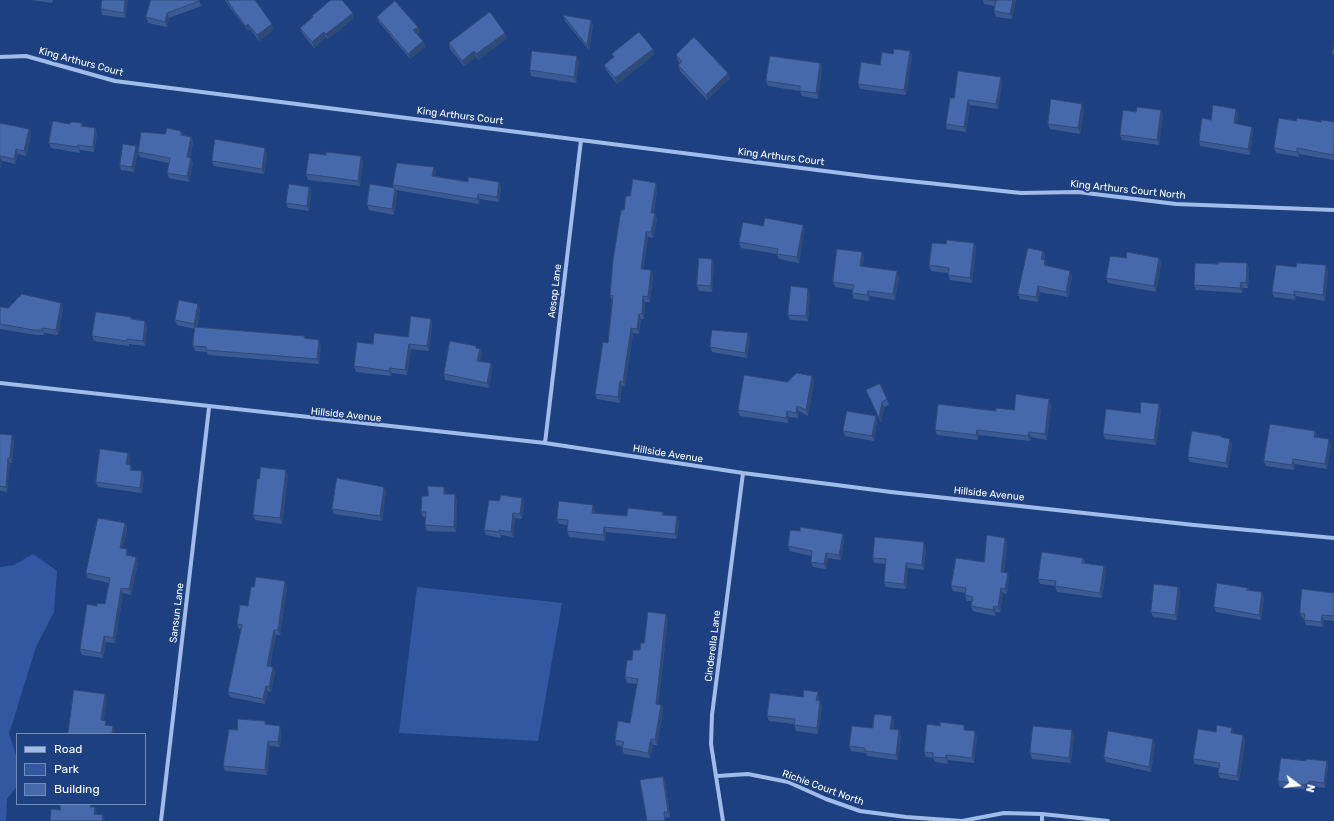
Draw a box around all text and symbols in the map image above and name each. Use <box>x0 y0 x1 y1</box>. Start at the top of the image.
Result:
street label: King Arthurs Court <box>37 45 125 79</box>
street label: King Arthurs Court <box>416 105 504 127</box>
street label: King Arthurs Court <box>737 146 825 168</box>
street label: King Arthurs Court North <box>1070 178 1186 202</box>
street label: Aesop Lane <box>546 263 564 319</box>
street label: Hillside Avenue <box>310 405 382 425</box>
street label: Hillside Avenue <box>632 443 704 465</box>
street label: Hillside Avenue <box>953 484 1025 504</box>
street label: Sansun Lane <box>167 582 187 644</box>
street label: Cinderella Lane <box>703 610 723 682</box>
legend <box>16 733 146 805</box>
text: Road <box>54 742 82 756</box>
text: Park <box>54 762 79 776</box>
north arrow <box>1278 765 1318 805</box>
street label: Richie Court North <box>780 768 866 808</box>
text: Building <box>54 782 100 796</box>
text: N <box>1303 783 1317 794</box>

